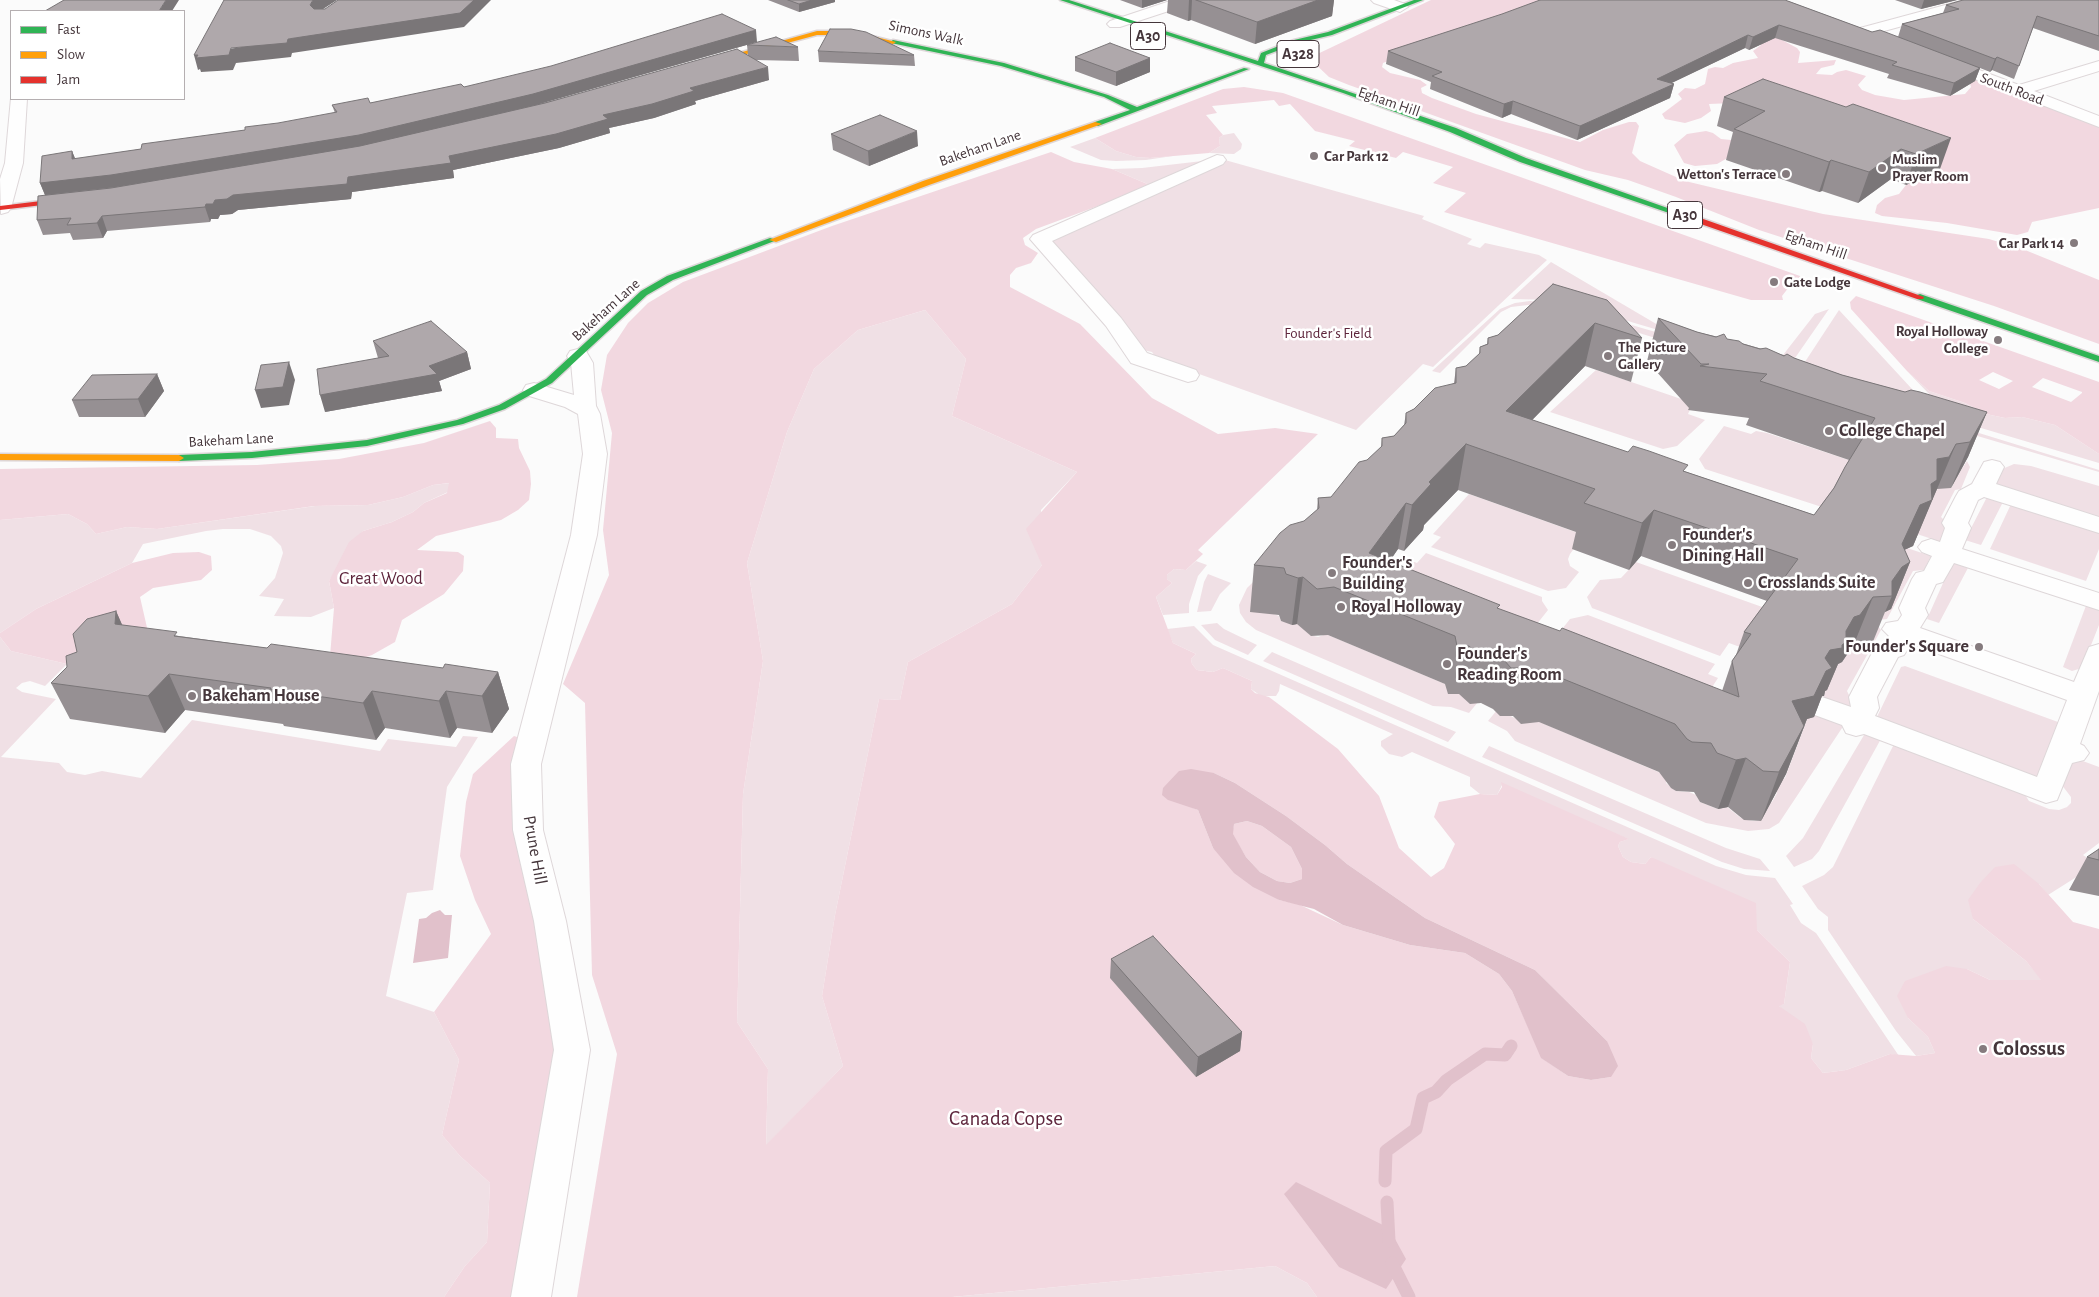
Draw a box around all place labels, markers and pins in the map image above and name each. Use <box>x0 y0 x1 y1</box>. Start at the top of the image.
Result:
place label: Car Park 12 <box>1324 147 1389 165</box>
marker: Car Park 12 <box>1308 150 1320 162</box>
place label: Muslim Prayer Room <box>1892 150 1969 185</box>
marker: Muslim Prayer Room <box>1876 162 1888 174</box>
place label: Wetton's Terrace <box>1677 165 1776 183</box>
marker: Wetton's Terrace <box>1780 168 1792 180</box>
place label: Car Park 14 <box>1999 234 2064 252</box>
marker: Car Park 14 <box>2068 237 2080 249</box>
place label: Gate Lodge <box>1784 273 1851 291</box>
marker: Gate Lodge <box>1768 276 1780 288</box>
place label: Royal Holloway College <box>1896 322 1988 357</box>
marker: Royal Holloway College <box>1992 334 2004 346</box>
place label: The Picture Gallery <box>1618 338 1686 373</box>
marker: The Picture Gallery <box>1602 350 1614 362</box>
place label: College Chapel <box>1839 420 1945 442</box>
marker: College Chapel <box>1823 425 1835 437</box>
place label: Founder's Dining Hall <box>1682 524 1764 566</box>
marker: Founder's Dining Hall <box>1666 539 1678 551</box>
place label: Founder's Building <box>1342 552 1412 594</box>
marker: Founder's Building <box>1326 567 1338 579</box>
place label: Crosslands Suite <box>1758 572 1875 594</box>
marker: Crosslands Suite <box>1742 577 1754 589</box>
place label: Royal Holloway <box>1351 596 1462 618</box>
marker: Royal Holloway <box>1335 601 1347 613</box>
place label: Founder's Square <box>1845 636 1969 658</box>
marker: Founder's Square <box>1973 641 1985 653</box>
place label: Founder's Reading Room <box>1457 643 1562 686</box>
marker: Founder's Reading Room <box>1441 658 1453 670</box>
place label: Bakeham House <box>202 685 319 707</box>
marker: Bakeham House <box>186 690 198 702</box>
place label: Colossus <box>1993 1036 2065 1062</box>
marker: Colossus <box>1977 1043 1989 1055</box>

